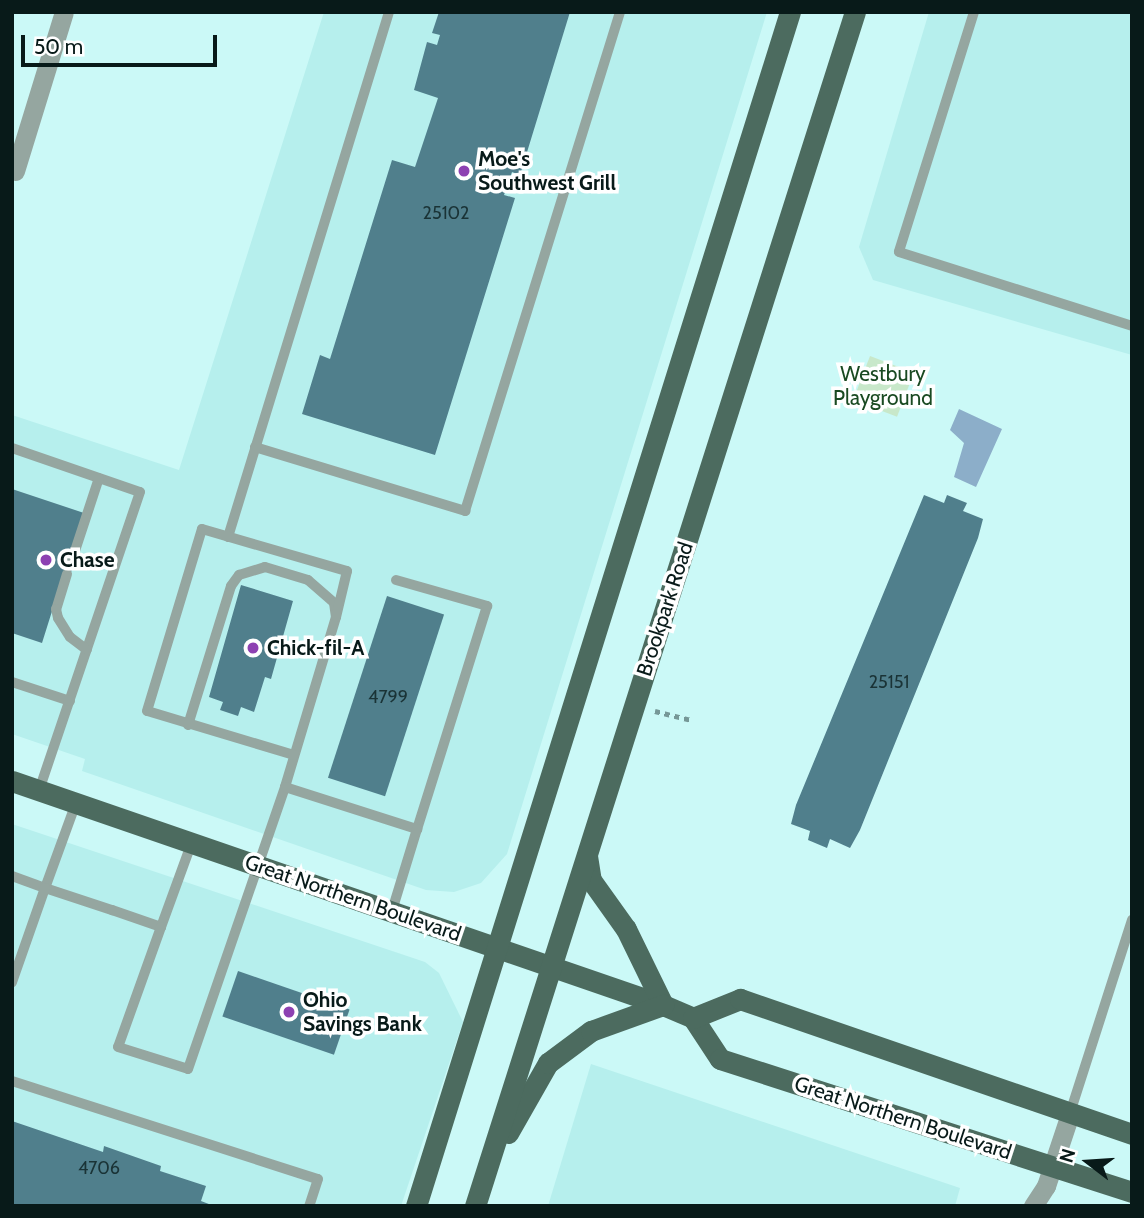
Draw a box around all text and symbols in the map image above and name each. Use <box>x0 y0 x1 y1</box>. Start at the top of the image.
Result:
scale bar <box>24 21 220 65</box>
text: 50 m <box>34 34 83 59</box>
place label: Moe's Southwest Grill <box>478 146 616 196</box>
marker: Moe's Southwest Grill <box>456 163 472 179</box>
house number: 25102 <box>422 202 470 224</box>
park label: Westbury Playground <box>833 361 933 411</box>
street label: Brookpark Road <box>631 539 699 679</box>
place label: Chase <box>60 547 115 573</box>
marker: Chase <box>38 552 54 568</box>
place label: Chick-fil-A <box>267 635 364 661</box>
marker: Chick-fil-A <box>245 640 261 656</box>
house number: 25151 <box>869 671 909 693</box>
house number: 4799 <box>368 686 408 708</box>
street label: Great Northern Boulevard <box>242 849 464 947</box>
place label: Ohio Savings Bank <box>303 987 422 1037</box>
marker: Ohio Savings Bank <box>281 1004 297 1020</box>
street label: Great Northern Boulevard <box>791 1071 1015 1165</box>
north arrow <box>1053 1127 1123 1197</box>
text: N <box>1054 1146 1080 1166</box>
house number: 4706 <box>78 1157 120 1179</box>

